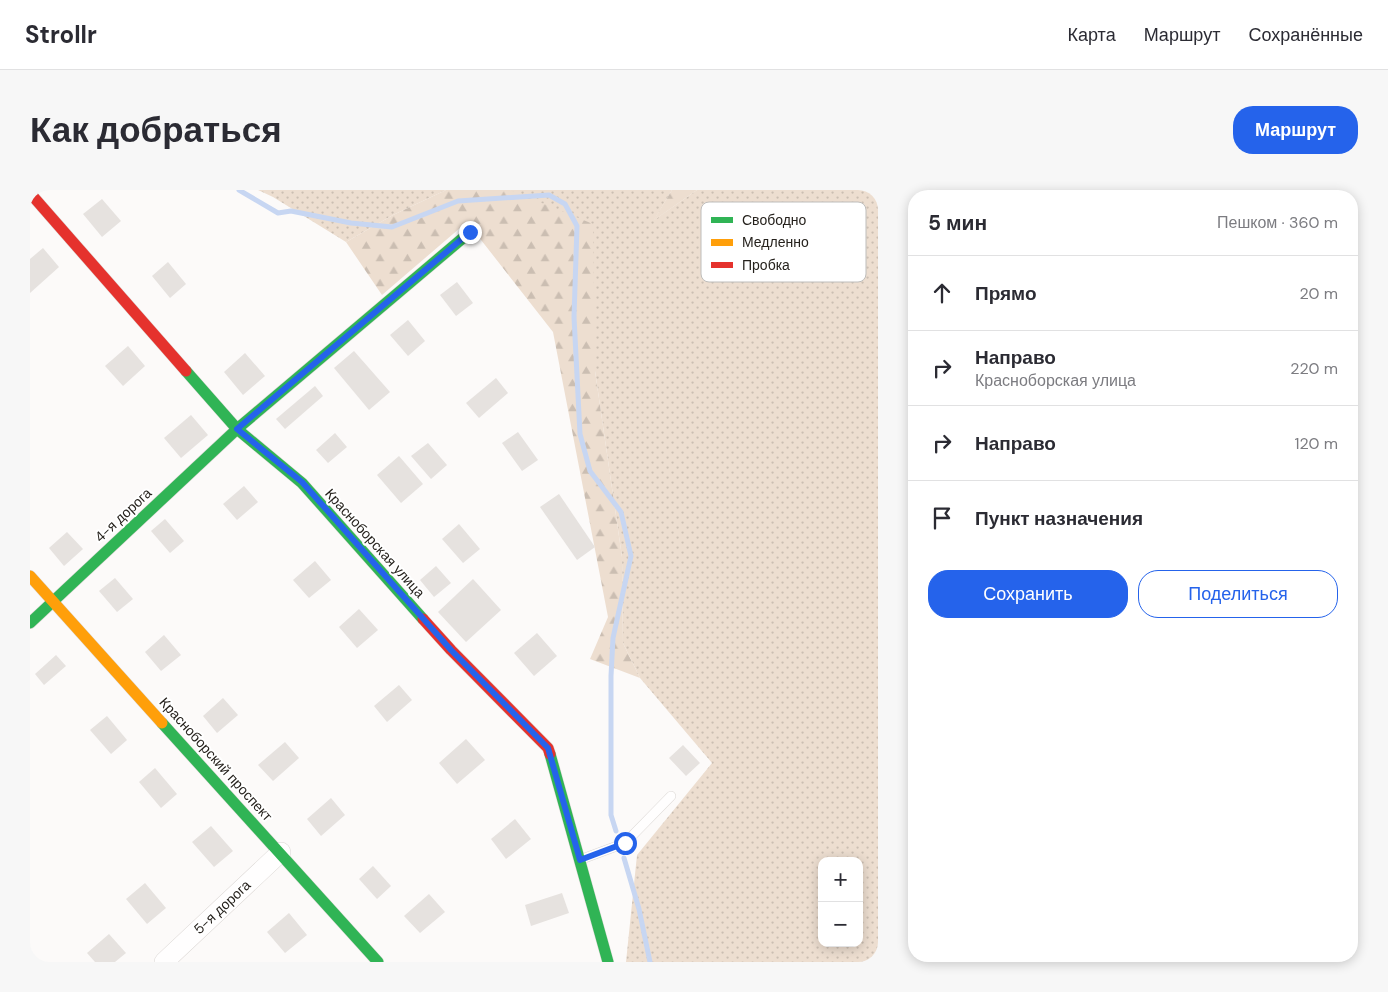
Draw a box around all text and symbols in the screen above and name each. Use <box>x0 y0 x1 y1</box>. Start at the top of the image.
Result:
text: Strollr <box>25 19 97 50</box>
text: Карта <box>1068 23 1116 47</box>
text: Маршрут <box>1144 23 1220 47</box>
text: Сохранённые <box>1248 23 1363 47</box>
button: Маршрут <box>1233 106 1358 154</box>
text: Как добраться <box>30 107 282 153</box>
legend <box>701 202 866 282</box>
text: 5 мин <box>928 209 987 237</box>
text: Свободно <box>742 211 807 229</box>
text: Пешком · 360 m <box>1217 212 1338 233</box>
route end <box>459 221 482 244</box>
text: Медленно <box>742 233 809 251</box>
text: Пробка <box>742 256 790 274</box>
icon: ahead <box>928 279 956 307</box>
text: Прямо <box>975 281 1037 306</box>
text: 20 m <box>1299 283 1338 304</box>
text: Направо <box>975 345 1056 370</box>
icon: right <box>928 354 956 382</box>
text: 220 m <box>1290 358 1338 379</box>
text: Красноборская улица <box>975 370 1136 391</box>
icon: right <box>928 429 956 457</box>
text: Направо <box>975 431 1056 456</box>
text: 120 m <box>1294 433 1338 454</box>
street label: 4-я дорога <box>91 484 155 546</box>
street label: Красноборская улица <box>321 485 429 602</box>
icon: arrive <box>928 504 956 532</box>
text: Пункт назначения <box>975 506 1143 531</box>
button: Сохранить <box>928 570 1128 618</box>
button: Поделиться <box>1138 570 1338 618</box>
street label: Красноборский проспект <box>156 693 277 825</box>
route start <box>614 832 637 855</box>
map controls <box>818 857 863 947</box>
button: + <box>818 857 863 902</box>
street label: 5-я дорога <box>190 876 254 938</box>
button: − <box>818 902 863 947</box>

